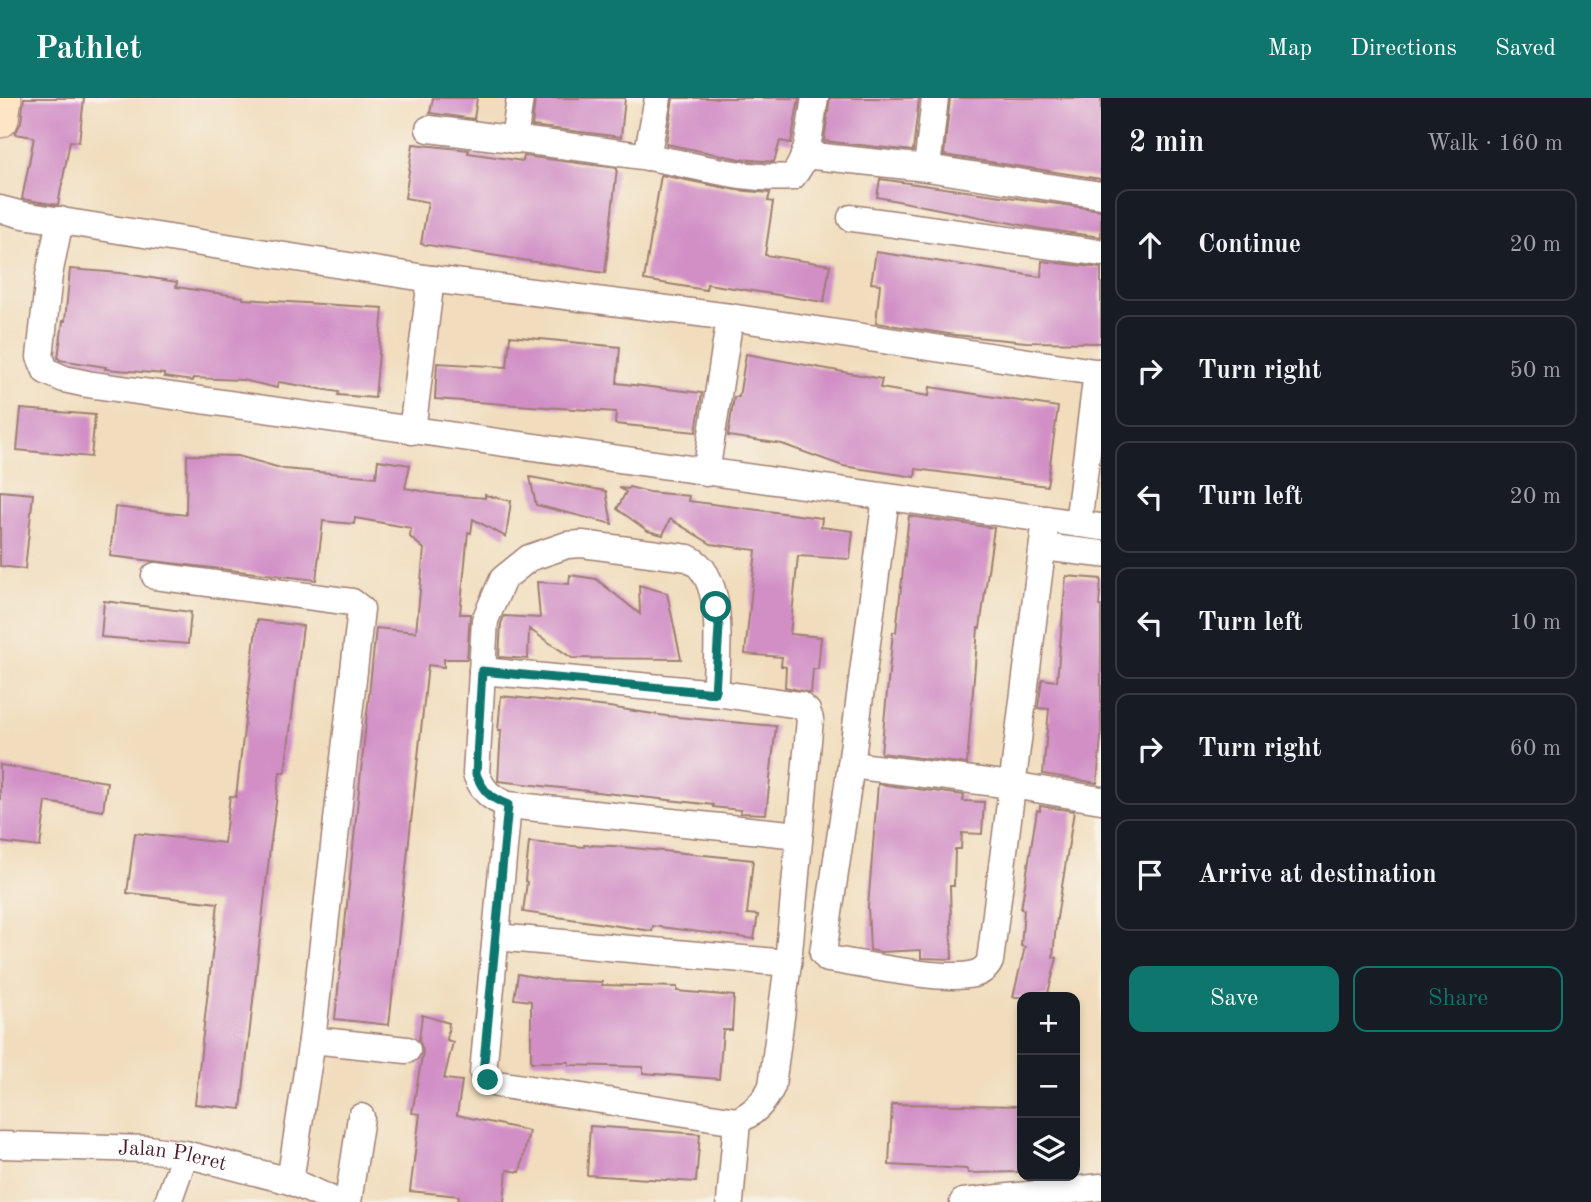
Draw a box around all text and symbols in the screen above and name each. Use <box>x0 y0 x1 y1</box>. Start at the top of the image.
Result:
text: Pathlet <box>35 33 142 66</box>
text: Map <box>1268 37 1312 61</box>
text: Directions <box>1350 37 1457 61</box>
text: Saved <box>1495 37 1556 61</box>
text: 2 min <box>1129 128 1204 158</box>
text: Walk · 160 m <box>1427 132 1563 155</box>
icon: ahead <box>1131 226 1169 264</box>
text: Continue <box>1198 232 1301 258</box>
text: 20 m <box>1510 233 1561 256</box>
icon: right <box>1131 352 1169 390</box>
text: Turn right <box>1198 358 1321 384</box>
text: 50 m <box>1510 359 1561 382</box>
icon: left <box>1131 478 1169 516</box>
text: Turn left <box>1198 484 1303 510</box>
text: 20 m <box>1510 485 1561 508</box>
route start <box>700 591 731 622</box>
icon: left <box>1131 604 1169 642</box>
text: Turn left <box>1198 610 1303 636</box>
text: 10 m <box>1510 611 1561 634</box>
icon: right <box>1131 730 1169 768</box>
text: Turn right <box>1198 736 1321 762</box>
text: 60 m <box>1510 737 1561 760</box>
icon: arrive <box>1131 856 1169 894</box>
text: Arrive at destination <box>1198 862 1437 888</box>
button: Save <box>1129 966 1339 1032</box>
button: Share <box>1353 966 1563 1032</box>
map controls <box>1017 992 1080 1181</box>
button: + <box>1017 992 1080 1055</box>
button: − <box>1017 1055 1080 1118</box>
route end <box>472 1064 503 1095</box>
button: layers <box>1017 1118 1080 1181</box>
street label: Jalan Pleret <box>118 1138 229 1175</box>

